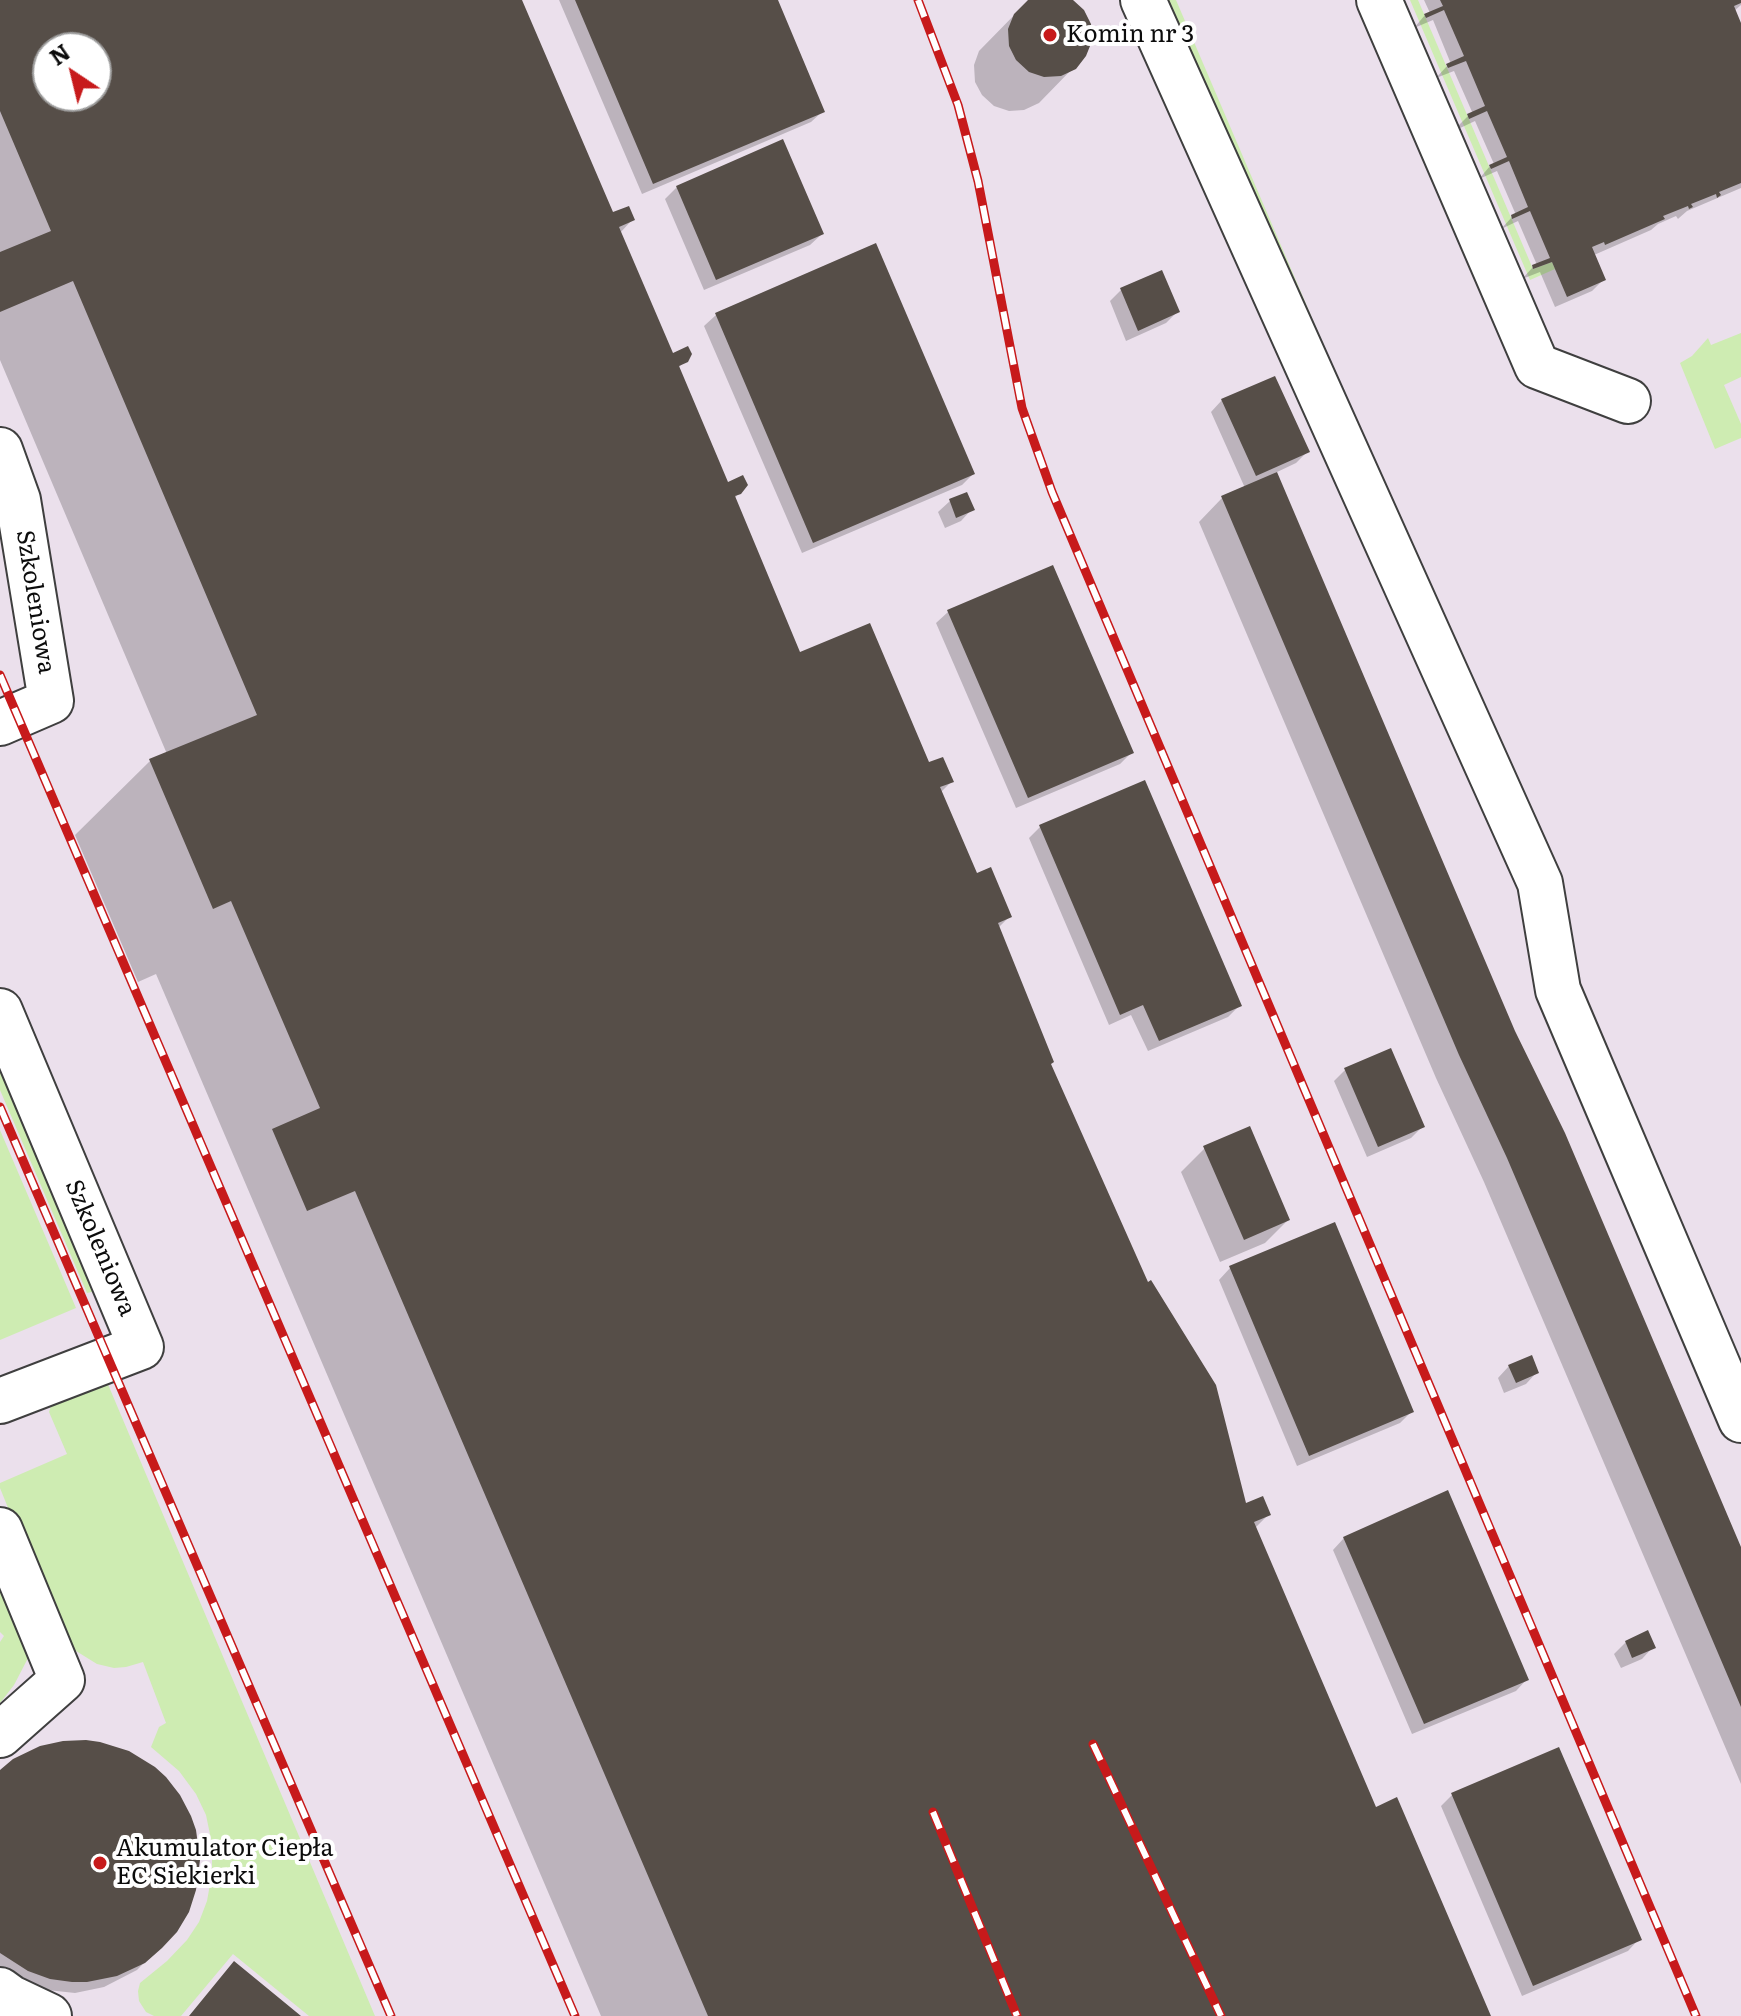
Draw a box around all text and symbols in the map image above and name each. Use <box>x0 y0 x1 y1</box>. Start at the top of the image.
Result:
place label: Komin nr 3 <box>1066 21 1194 49</box>
marker: Komin nr 3 <box>1041 26 1059 44</box>
north arrow <box>32 32 112 112</box>
text: N <box>42 35 76 72</box>
street label: Szkoleniowa <box>9 528 61 676</box>
street label: Szkoleniowa <box>58 1176 142 1320</box>
place label: Akumulator Ciepła EC Siekierki <box>116 1835 333 1891</box>
marker: Akumulator Ciepła EC Siekierki <box>91 1854 109 1872</box>

